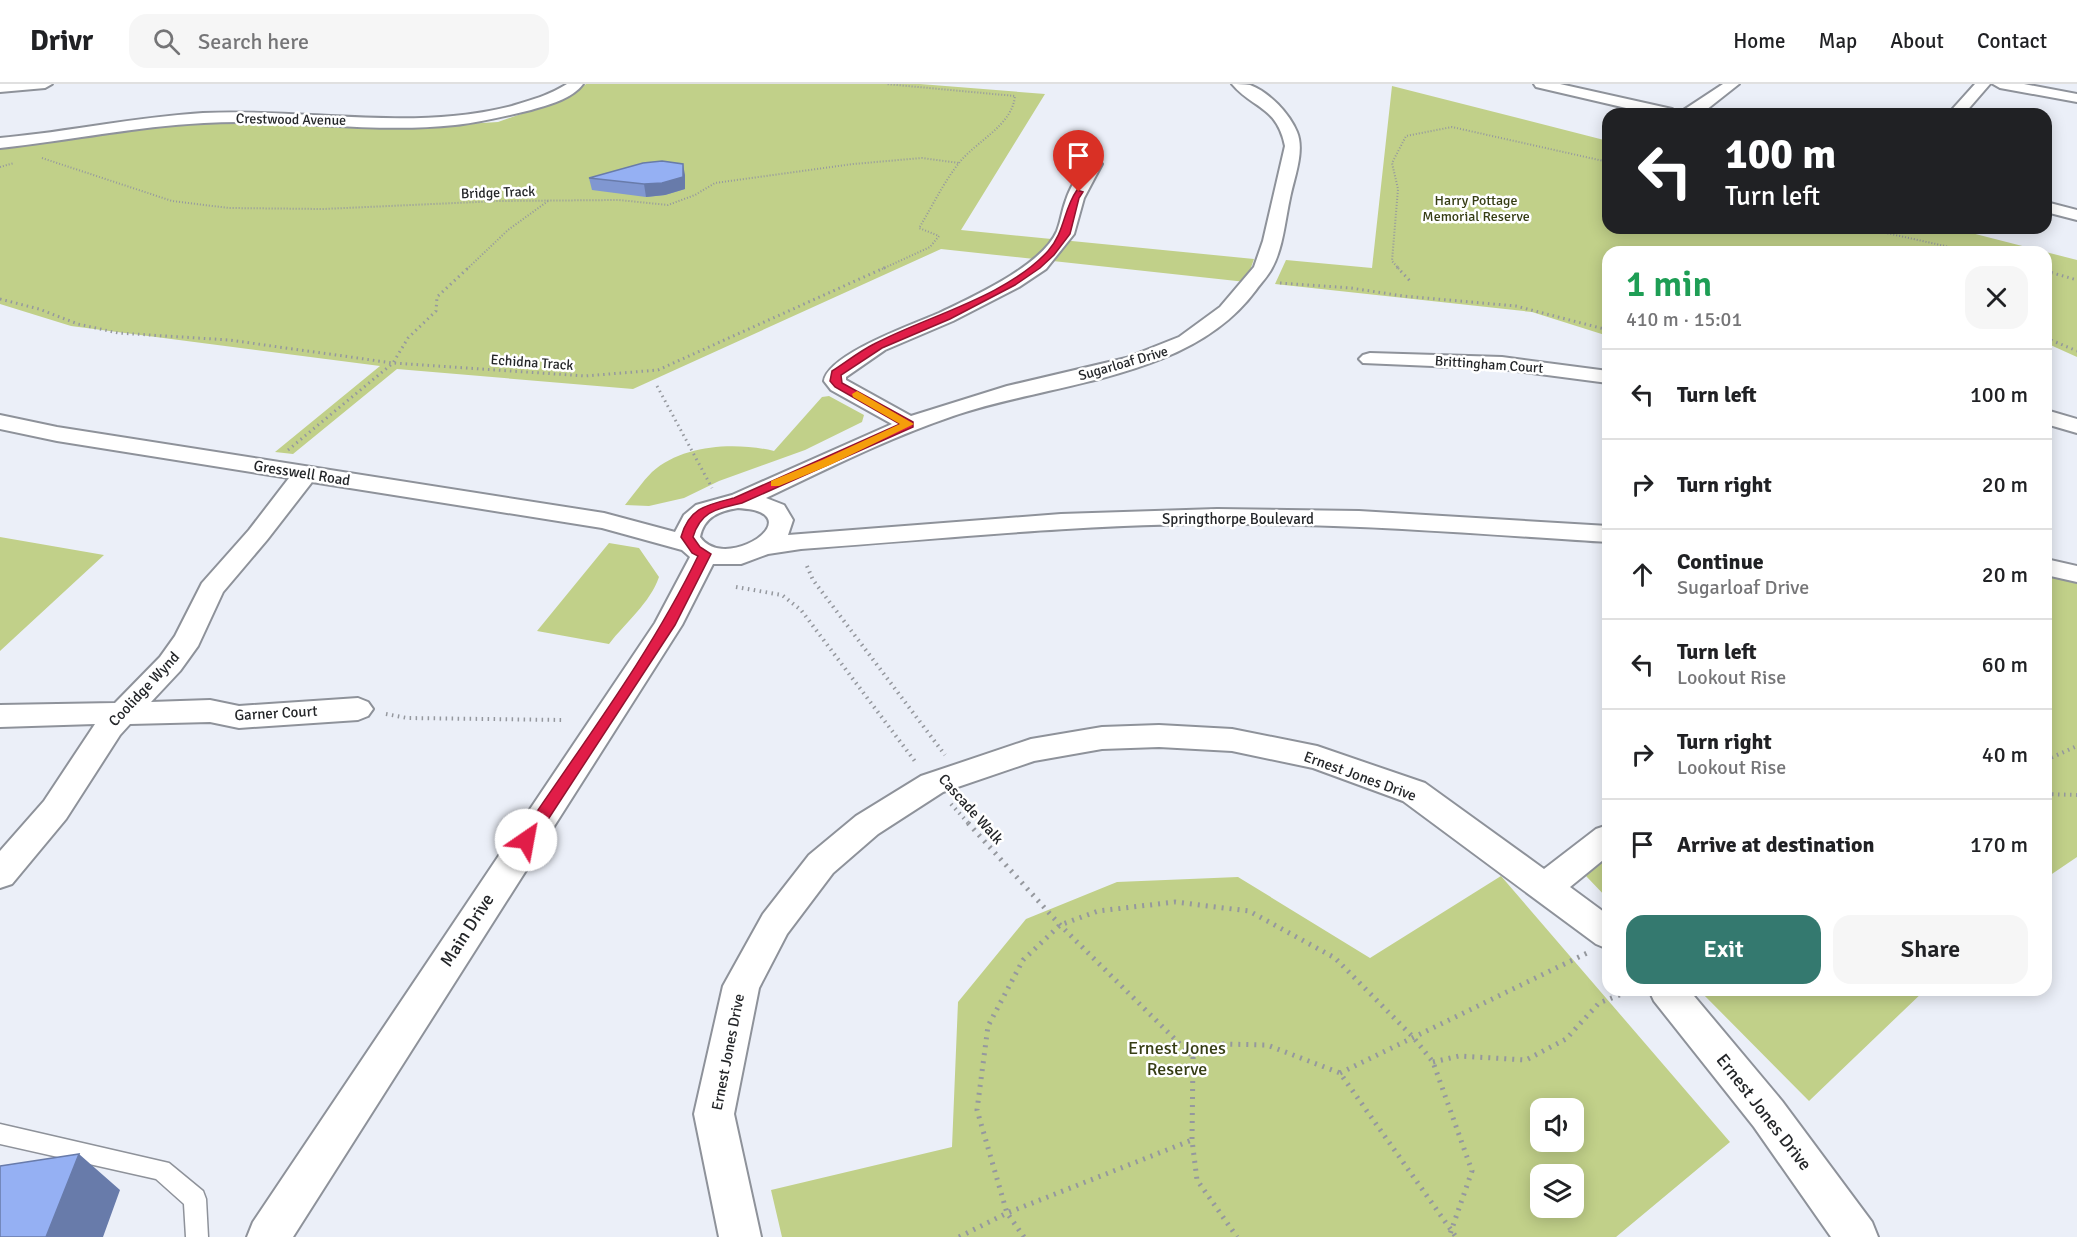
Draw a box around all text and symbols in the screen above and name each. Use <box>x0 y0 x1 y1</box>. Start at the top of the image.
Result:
search box <box>129 14 549 68</box>
text: Drivr <box>30 24 93 58</box>
icon: search <box>150 25 183 58</box>
text: Search here <box>198 28 309 55</box>
text: Home <box>1733 28 1786 54</box>
text: Map <box>1819 28 1857 54</box>
text: About <box>1890 28 1944 54</box>
text: Contact <box>1977 28 2047 54</box>
street label: Crestwood Avenue <box>236 110 346 129</box>
text: 100 m <box>1725 129 1836 180</box>
pin <box>1053 130 1104 192</box>
icon: left <box>1626 132 1704 210</box>
icon: arrive <box>1062 139 1095 172</box>
text: Turn left <box>1725 180 1820 213</box>
street label: Bridge Track <box>461 183 535 202</box>
park label: Harry Pottage Memorial Reserve <box>1422 192 1530 225</box>
text: 1 min <box>1626 262 1712 307</box>
button: close <box>1965 266 2028 329</box>
text: 410 m · 15:01 <box>1626 307 1742 332</box>
street label: Sugarloaf Drive <box>1076 343 1170 384</box>
street label: Echidna Track <box>490 351 574 374</box>
street label: Brittingham Court <box>1434 352 1544 377</box>
icon: left <box>1626 378 1659 411</box>
text: Turn left <box>1677 381 1757 408</box>
text: 100 m <box>1970 381 2028 408</box>
street label: Gresswell Road <box>252 456 352 490</box>
icon: right <box>1626 468 1659 501</box>
text: Turn right <box>1677 471 1772 498</box>
text: 20 m <box>1982 471 2028 498</box>
street label: Springthorpe Boulevard <box>1162 510 1314 528</box>
text: Continue <box>1677 548 1764 575</box>
icon: ahead <box>1626 558 1659 591</box>
text: 20 m <box>1982 561 2028 588</box>
text: Sugarloaf Drive <box>1677 575 1809 600</box>
text: Turn left <box>1677 638 1757 665</box>
street label: Coolidge Wynd <box>105 648 183 730</box>
icon: left <box>1626 648 1659 681</box>
text: 60 m <box>1982 651 2028 678</box>
text: Lookout Rise <box>1677 665 1786 690</box>
street label: Garner Court <box>234 702 318 724</box>
text: Turn right <box>1677 728 1772 755</box>
icon: right <box>1626 738 1659 771</box>
text: 40 m <box>1982 741 2028 768</box>
street label: Ernest Jones Drive <box>1301 747 1419 805</box>
text: Lookout Rise <box>1677 755 1786 780</box>
street label: Cascade Walk <box>935 770 1008 848</box>
position arrow <box>494 808 558 872</box>
icon: arrive <box>1626 828 1659 861</box>
text: Arrive at destination <box>1677 831 1874 858</box>
text: 170 m <box>1970 831 2028 858</box>
street label: Main Drive <box>435 889 499 971</box>
button: Exit <box>1626 915 1821 984</box>
button: Share <box>1833 915 2028 984</box>
street label: Ernest Jones Drive <box>708 992 748 1112</box>
park label: Ernest Jones Reserve <box>1128 1037 1226 1080</box>
street label: Ernest Jones Drive <box>1712 1049 1816 1175</box>
map controls <box>1530 1098 1584 1218</box>
button: sound <box>1530 1098 1584 1152</box>
button: layers <box>1530 1164 1584 1218</box>

